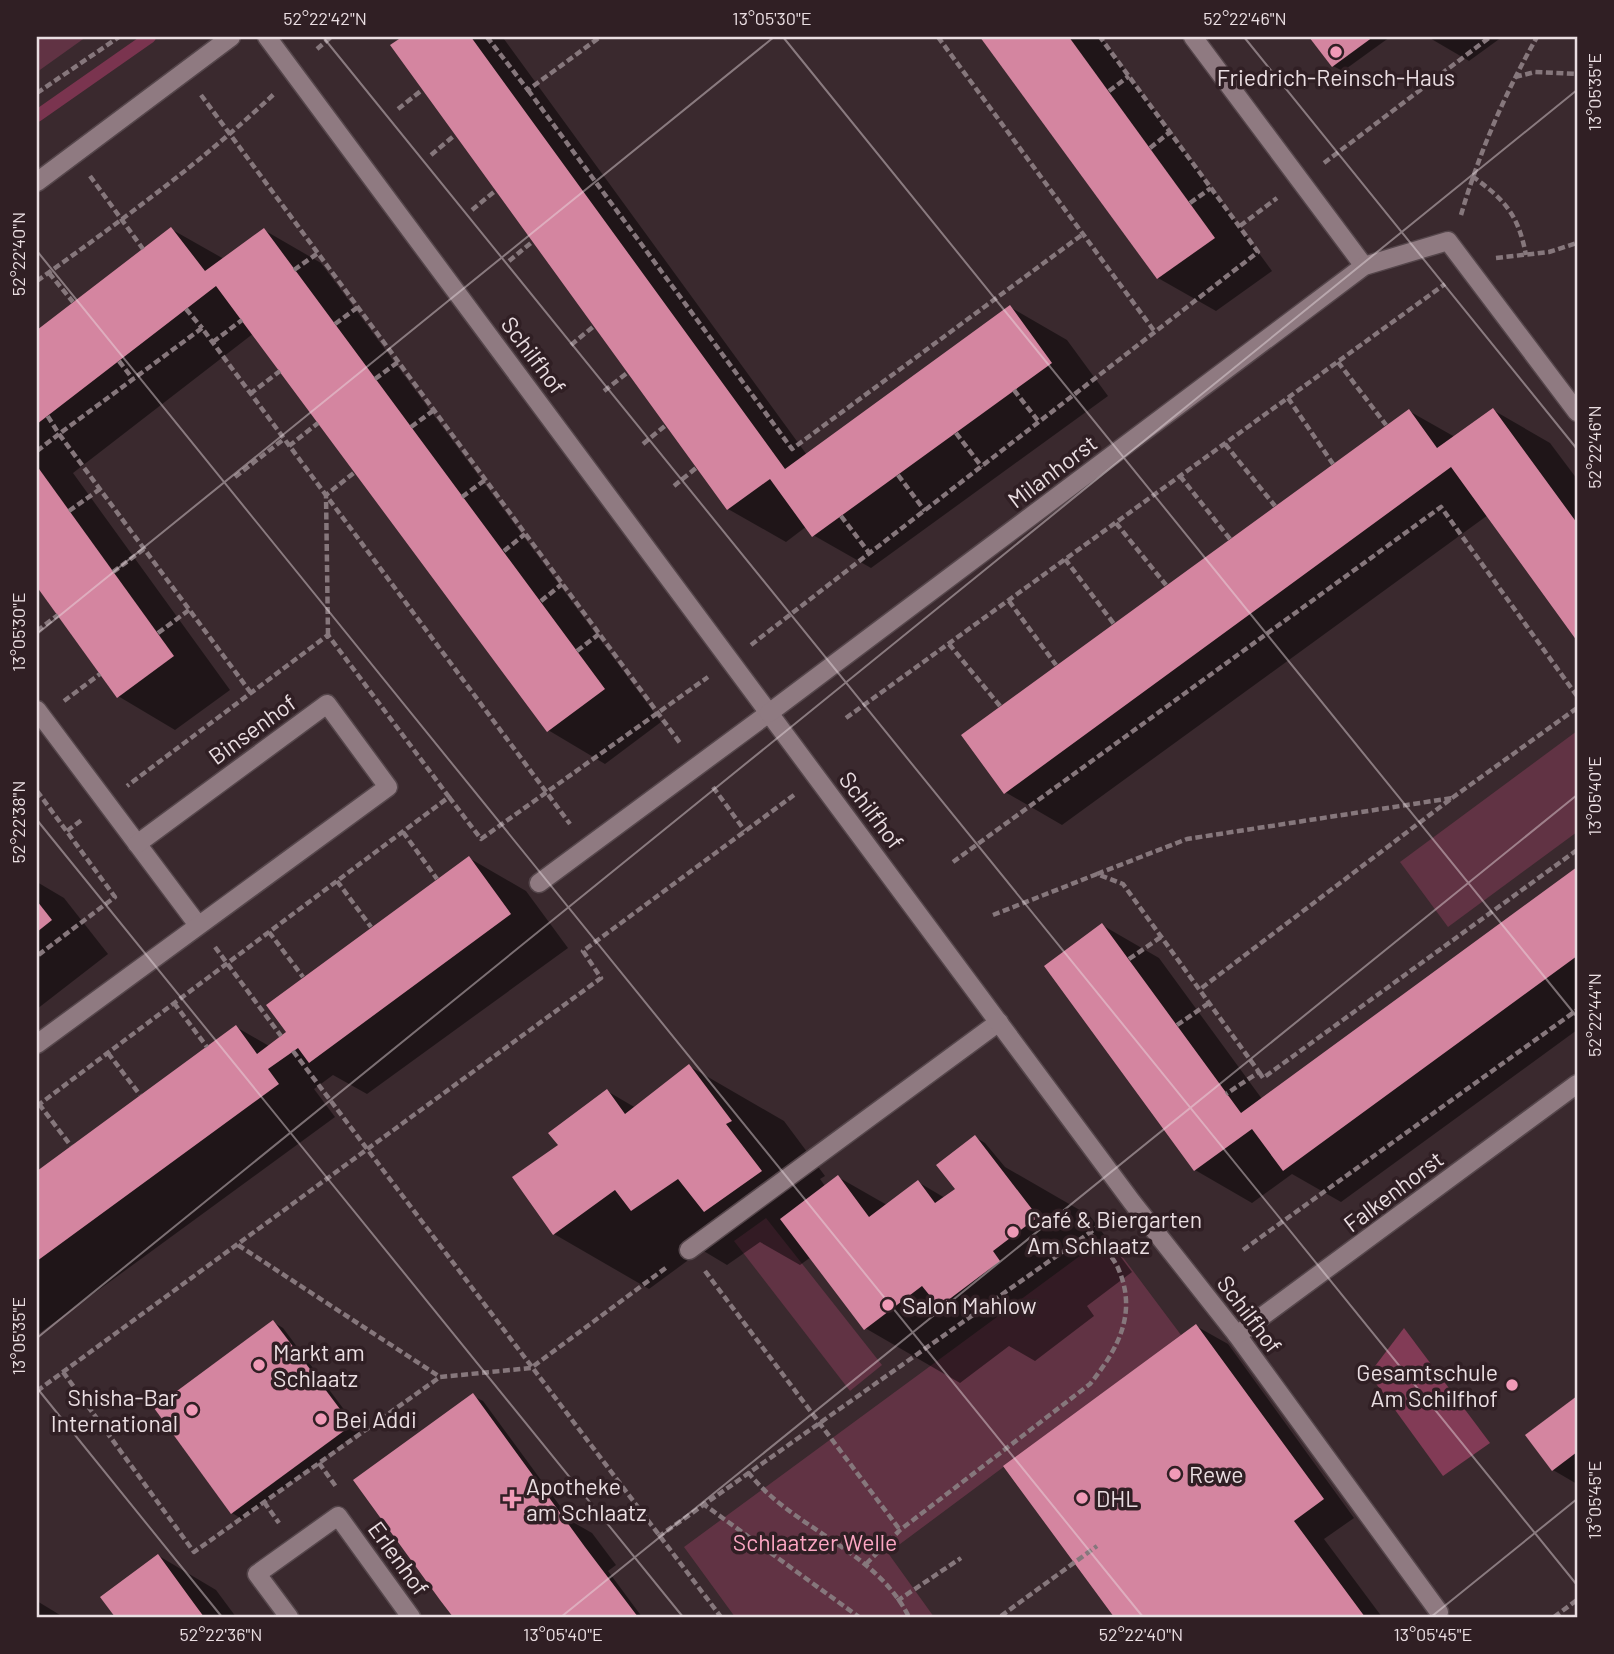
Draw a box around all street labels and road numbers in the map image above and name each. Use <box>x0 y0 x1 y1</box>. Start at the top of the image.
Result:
street label: Schilfhof <box>496 311 572 399</box>
street label: Milanhorst <box>1002 428 1102 514</box>
street label: Binsenhof <box>203 688 301 770</box>
street label: Schilfhof <box>834 766 910 854</box>
street label: Falkenhorst <box>1338 1144 1448 1238</box>
street label: Schilfhof <box>1212 1270 1288 1358</box>
street label: Erlenhof <box>363 1515 435 1601</box>

